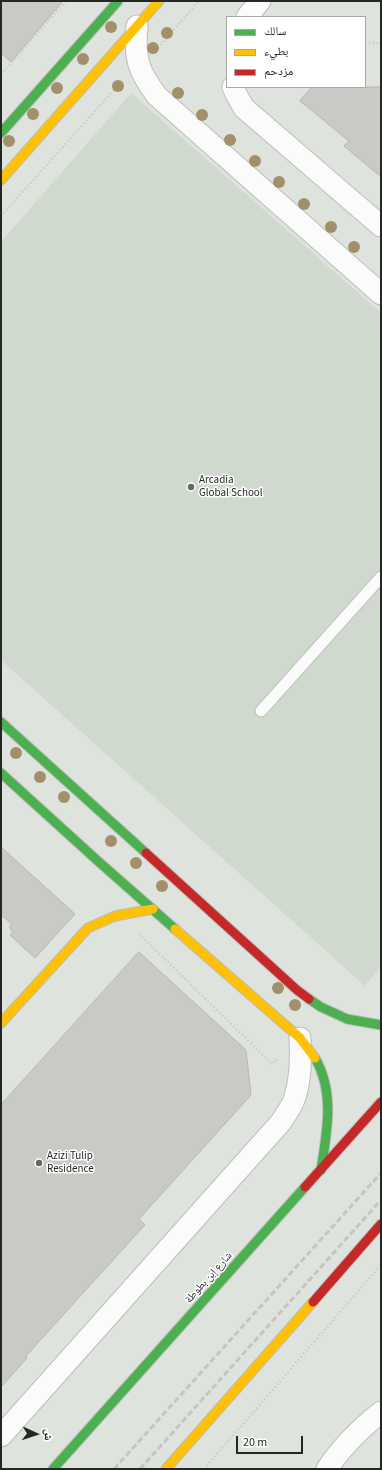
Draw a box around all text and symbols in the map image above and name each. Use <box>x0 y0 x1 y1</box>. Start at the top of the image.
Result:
legend <box>226 16 366 88</box>
text: سالك <box>264 23 286 40</box>
text: بطيء <box>264 43 288 60</box>
text: مزدحم <box>264 63 293 80</box>
place label: Arcadia Global School <box>199 474 263 500</box>
marker: Arcadia Global School <box>186 482 196 492</box>
place label: Azizi Tulip Residence <box>47 1150 94 1176</box>
marker: Azizi Tulip Residence <box>34 1158 44 1168</box>
street label: شارع إبن بطوطة <box>182 1250 236 1306</box>
north arrow <box>16 1414 56 1454</box>
text: ش <box>41 1428 56 1441</box>
scale bar <box>238 1428 305 1454</box>
text: 20 m <box>243 1434 267 1451</box>

